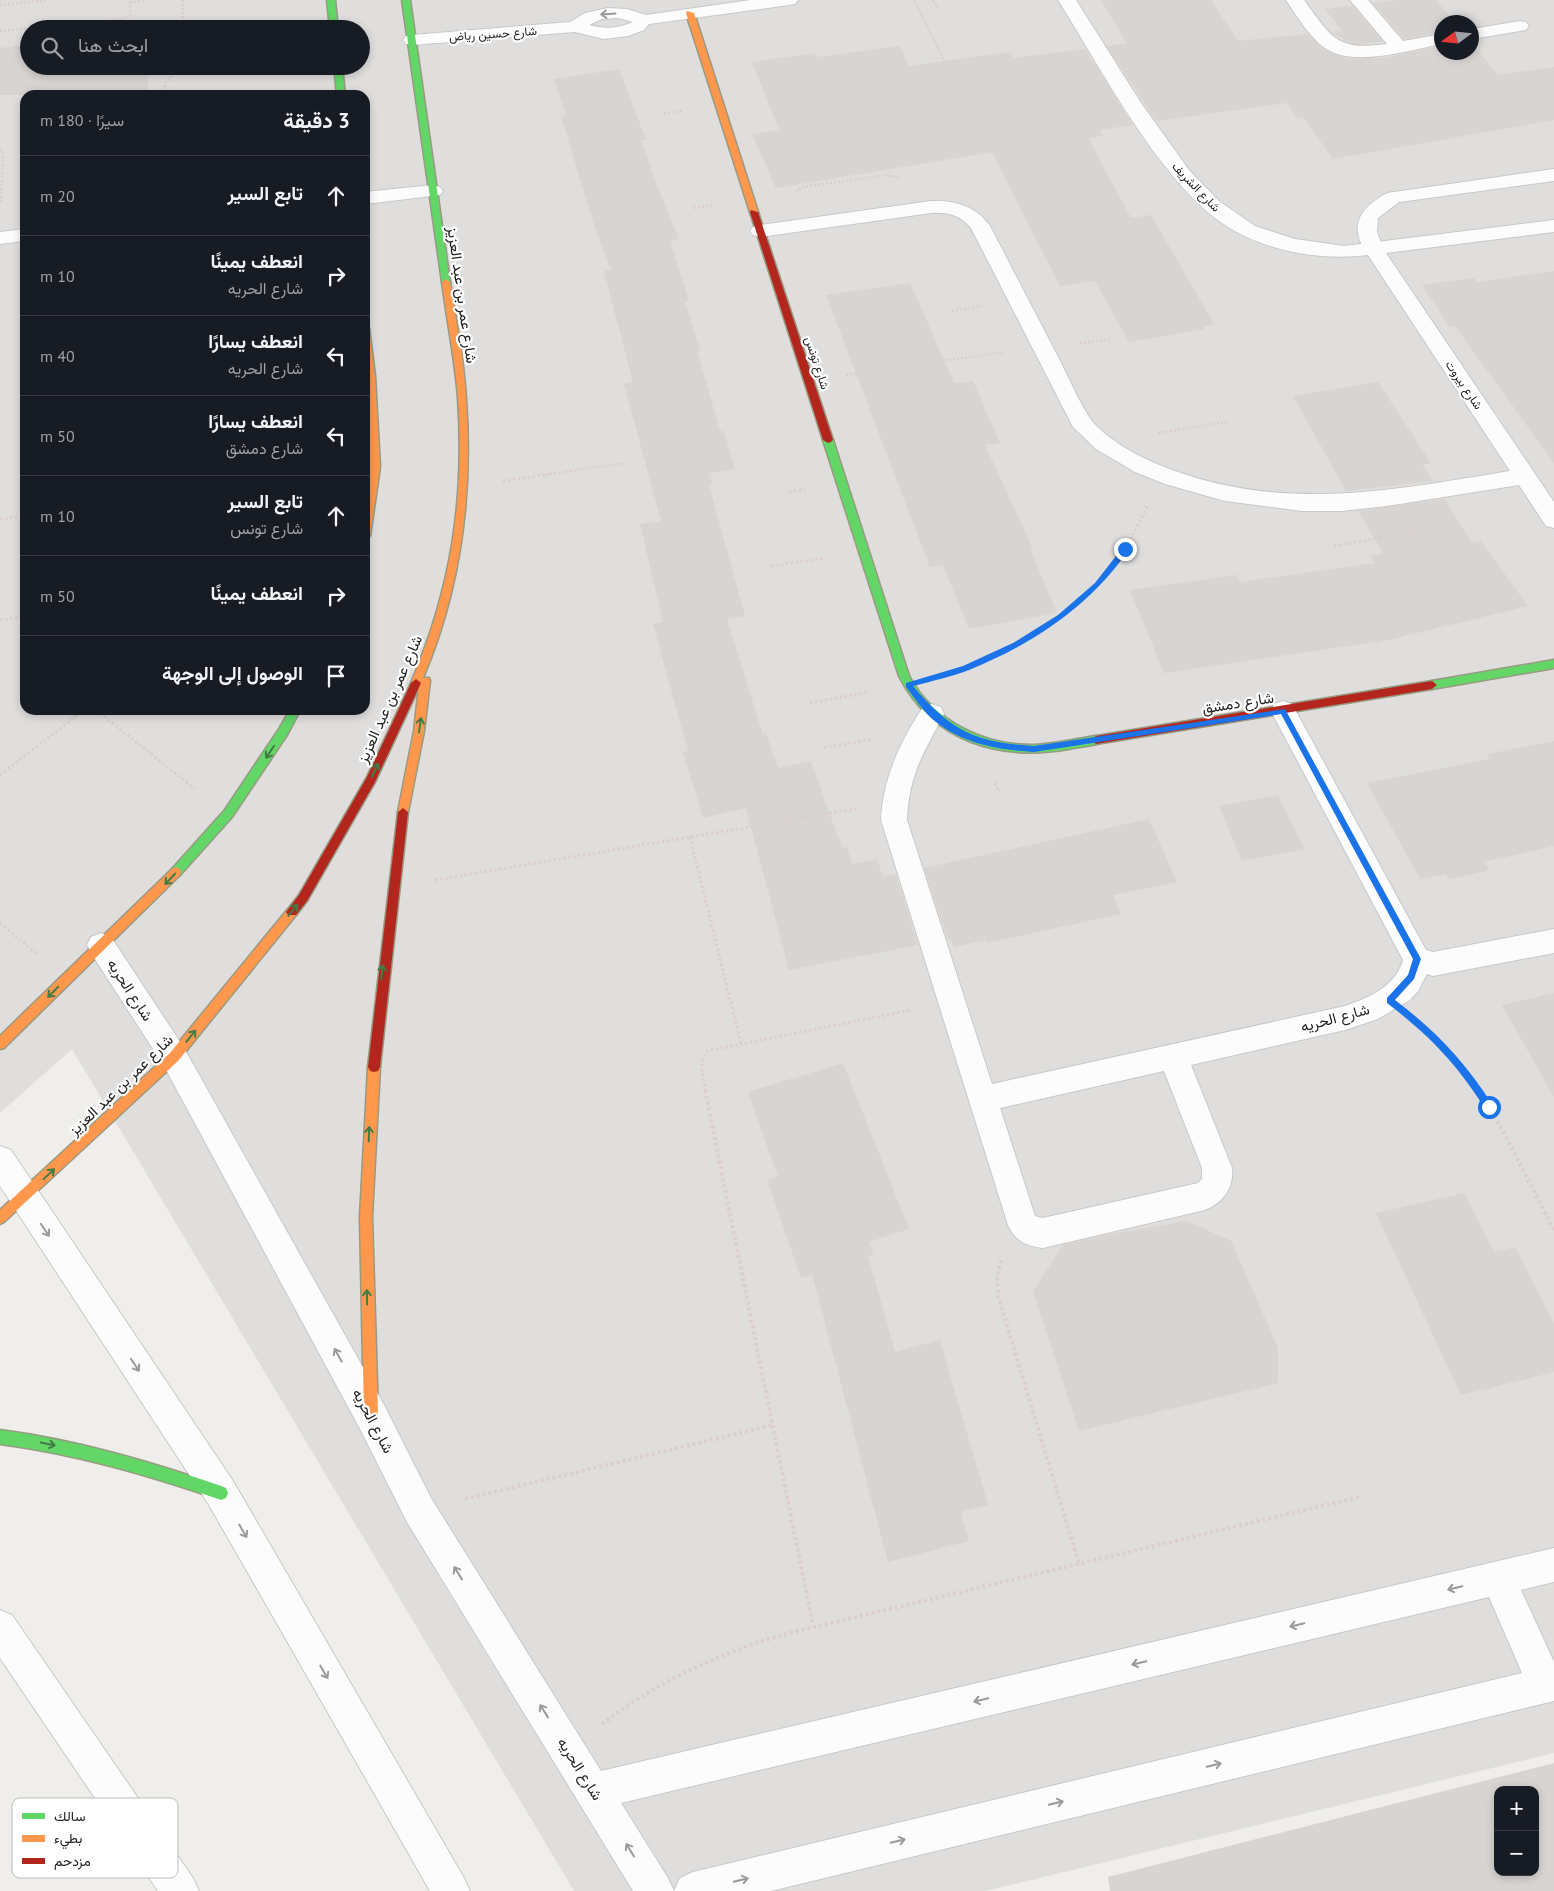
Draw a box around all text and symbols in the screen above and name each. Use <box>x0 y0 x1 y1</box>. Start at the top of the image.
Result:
one-way arrow <box>601 9 617 18</box>
north arrow <box>1434 15 1479 60</box>
search box <box>20 20 370 75</box>
street label: شارع حسين رياض <box>449 23 538 46</box>
text: ابحث هنا <box>78 33 148 57</box>
icon: search <box>38 34 66 62</box>
text: 3 دقيقة <box>283 107 350 134</box>
text: سيرًا · 180 m <box>40 110 124 130</box>
street label: شارع الشريف <box>1168 159 1224 216</box>
text: تابع السير <box>227 181 303 205</box>
icon: ahead <box>322 182 350 210</box>
text: 20 m <box>40 186 75 206</box>
street label: شارع عمر بن عبد العزيز <box>441 224 482 365</box>
text: انعطف يمينًا <box>211 249 303 273</box>
icon: right <box>322 262 350 290</box>
text: 10 m <box>40 266 75 286</box>
text: شارع الحريه <box>228 278 303 298</box>
text: انعطف يسارًا <box>208 329 303 353</box>
street label: شارع تونس <box>800 335 833 392</box>
icon: left <box>322 342 350 370</box>
text: 40 m <box>40 346 75 366</box>
street label: شارع بيروت <box>1441 357 1486 413</box>
text: شارع الحريه <box>228 358 303 378</box>
text: انعطف يسارًا <box>208 409 303 433</box>
icon: left <box>322 422 350 450</box>
text: 50 m <box>40 426 75 446</box>
text: شارع دمشق <box>226 438 303 458</box>
text: تابع السير <box>227 489 303 513</box>
icon: ahead <box>322 502 350 530</box>
text: 10 m <box>40 506 75 526</box>
text: شارع تونس <box>230 518 303 538</box>
route end <box>1114 538 1137 561</box>
text: انعطف يمينًا <box>211 581 303 605</box>
icon: right <box>322 582 350 610</box>
text: 50 m <box>40 586 75 606</box>
street label: شارع عمر بن عبد العزيز <box>352 632 428 767</box>
text: الوصول إلى الوجهة <box>162 661 303 685</box>
icon: arrive <box>322 662 350 690</box>
street label: شارع دمشق <box>1201 687 1276 720</box>
one-way arrow <box>415 718 425 734</box>
one-way arrow <box>265 745 275 759</box>
one-way arrow <box>371 763 380 778</box>
one-way arrow <box>164 873 176 886</box>
one-way arrow <box>288 904 299 917</box>
street label: شارع الحريه <box>102 955 158 1026</box>
one-way arrow <box>378 965 387 981</box>
one-way arrow <box>46 986 59 998</box>
street label: شارع الحريه <box>1298 999 1372 1038</box>
street label: شارع عمر بن عبد العزيز <box>64 1030 178 1141</box>
one-way arrow <box>185 1030 196 1043</box>
route start <box>1478 1096 1501 1119</box>
one-way arrow <box>365 1127 374 1143</box>
one-way arrow <box>43 1168 56 1180</box>
one-way arrow <box>40 1223 50 1237</box>
one-way arrow <box>362 1289 372 1305</box>
one-way arrow <box>332 1348 342 1362</box>
one-way arrow <box>131 1358 141 1372</box>
street label: شارع الحريه <box>347 1385 398 1457</box>
one-way arrow <box>40 1440 56 1449</box>
one-way arrow <box>238 1524 248 1538</box>
one-way arrow <box>453 1567 463 1581</box>
one-way arrow <box>1448 1584 1464 1593</box>
one-way arrow <box>1290 1621 1306 1630</box>
one-way arrow <box>1132 1659 1148 1668</box>
one-way arrow <box>319 1664 329 1679</box>
one-way arrow <box>973 1696 989 1705</box>
one-way arrow <box>539 1705 549 1719</box>
street label: شارع الحريه <box>552 1734 607 1805</box>
one-way arrow <box>1206 1760 1222 1769</box>
map controls <box>1494 1786 1539 1876</box>
button: + <box>1494 1786 1539 1831</box>
legend <box>12 1798 178 1878</box>
one-way arrow <box>1048 1798 1064 1807</box>
text: سالك <box>54 1807 85 1825</box>
text: بطيء <box>54 1829 82 1850</box>
button: − <box>1494 1831 1539 1876</box>
one-way arrow <box>890 1836 906 1845</box>
one-way arrow <box>624 1843 634 1857</box>
text: مزدحم <box>54 1852 91 1870</box>
one-way arrow <box>732 1874 748 1884</box>

